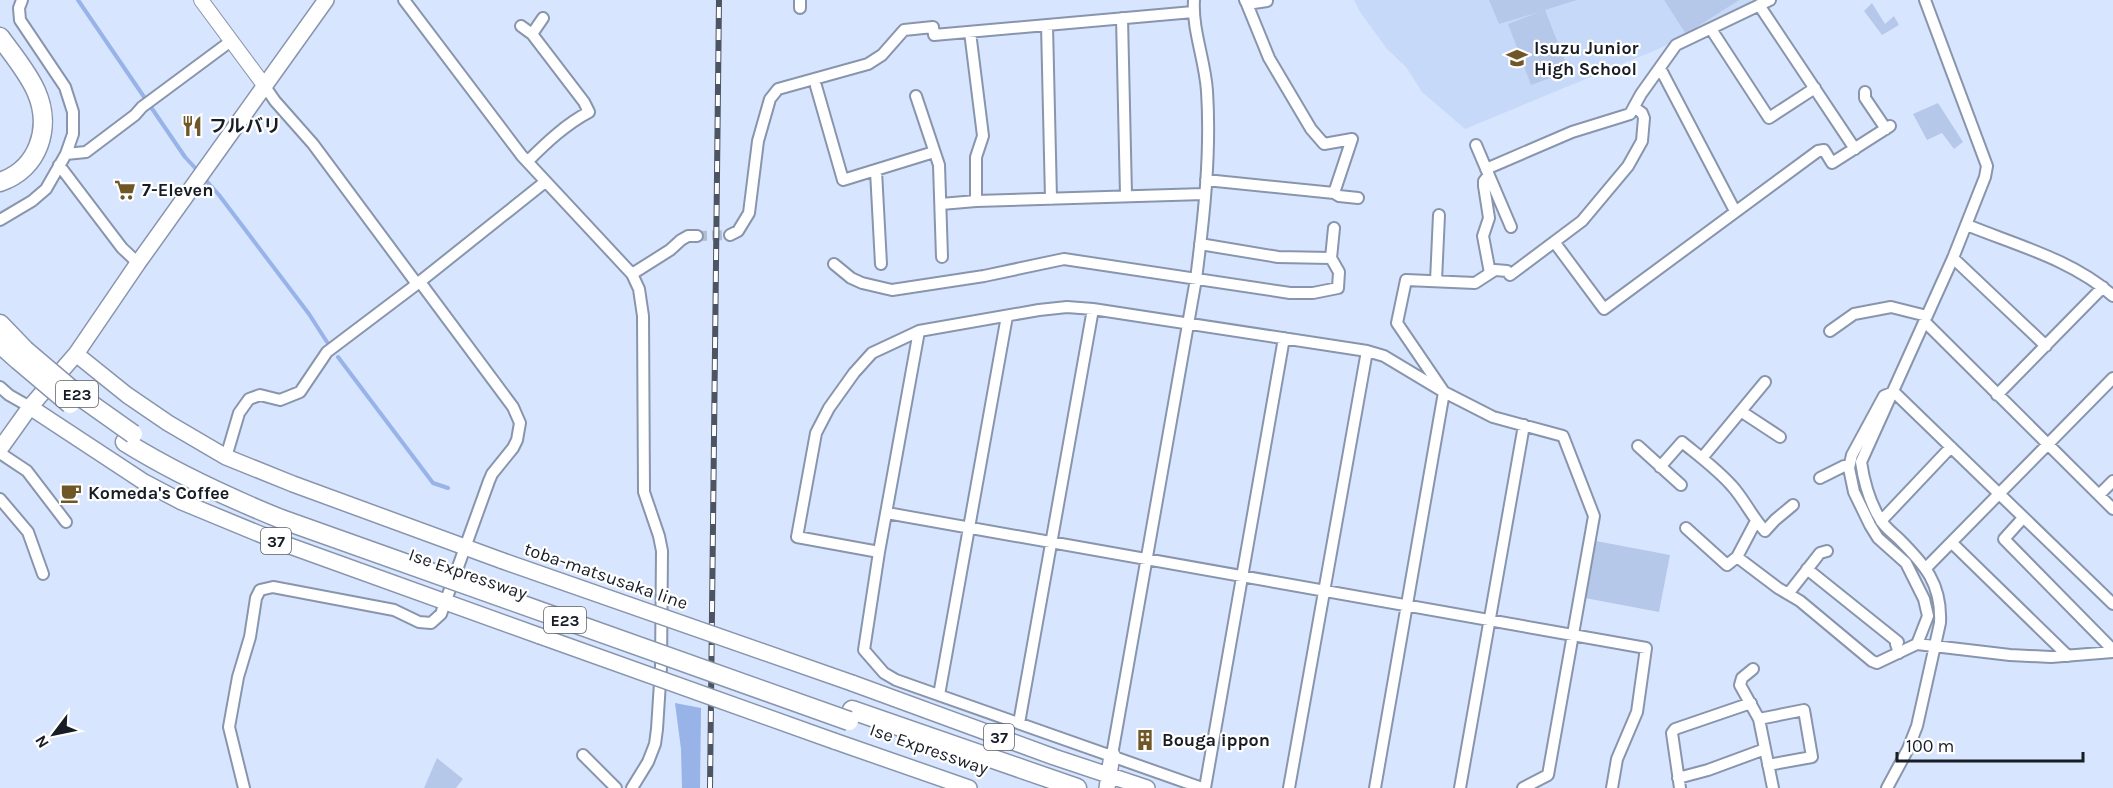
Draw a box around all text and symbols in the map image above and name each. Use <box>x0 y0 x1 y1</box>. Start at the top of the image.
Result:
place label: Isuzu Junior High School <box>1534 37 1639 80</box>
school or university icon: Isuzu Junior High School <box>1505 46 1529 70</box>
restaurant icon: フルバリ <box>180 114 204 138</box>
place label: フルバリ <box>209 115 281 137</box>
supermarket icon: 7-Eleven <box>113 178 137 202</box>
place label: 7-Eleven <box>142 179 213 201</box>
road number: E23 <box>56 381 98 407</box>
cafe icon: Komeda's Coffee <box>59 481 83 505</box>
place label: Komeda's Coffee <box>88 482 229 504</box>
road number: 37 <box>261 528 291 554</box>
street label: toba-matsusaka line <box>521 538 691 614</box>
street label: Ise Expressway <box>406 543 531 605</box>
road number: E23 <box>544 607 586 633</box>
north arrow <box>24 704 84 764</box>
street label: Ise Expressway <box>867 718 992 780</box>
road number: 37 <box>984 724 1014 750</box>
scale bar <box>1897 725 2083 763</box>
building icon: Bouga ippon <box>1133 728 1157 752</box>
place label: Bouga ippon <box>1162 729 1270 751</box>
text: N <box>31 732 53 752</box>
text: 100 m <box>1906 735 1954 757</box>

